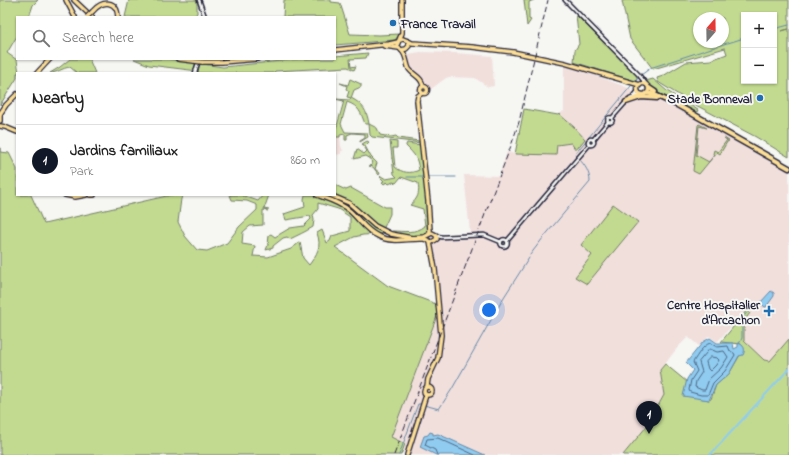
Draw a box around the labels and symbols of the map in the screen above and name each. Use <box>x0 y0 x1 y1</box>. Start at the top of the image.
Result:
north arrow <box>693 12 729 48</box>
place label: France Travail <box>400 15 476 34</box>
marker: France Travail <box>388 18 398 28</box>
place label: Stade Bonneval <box>668 90 752 109</box>
marker: Stade Bonneval <box>755 93 765 103</box>
place label: Centre Hospitalier d‘Arcachon <box>667 296 761 330</box>
your location <box>479 300 499 320</box>
marker: Centre Hospitalier d‘Arcachon <box>763 305 775 317</box>
pin: 1 <box>636 401 662 434</box>

